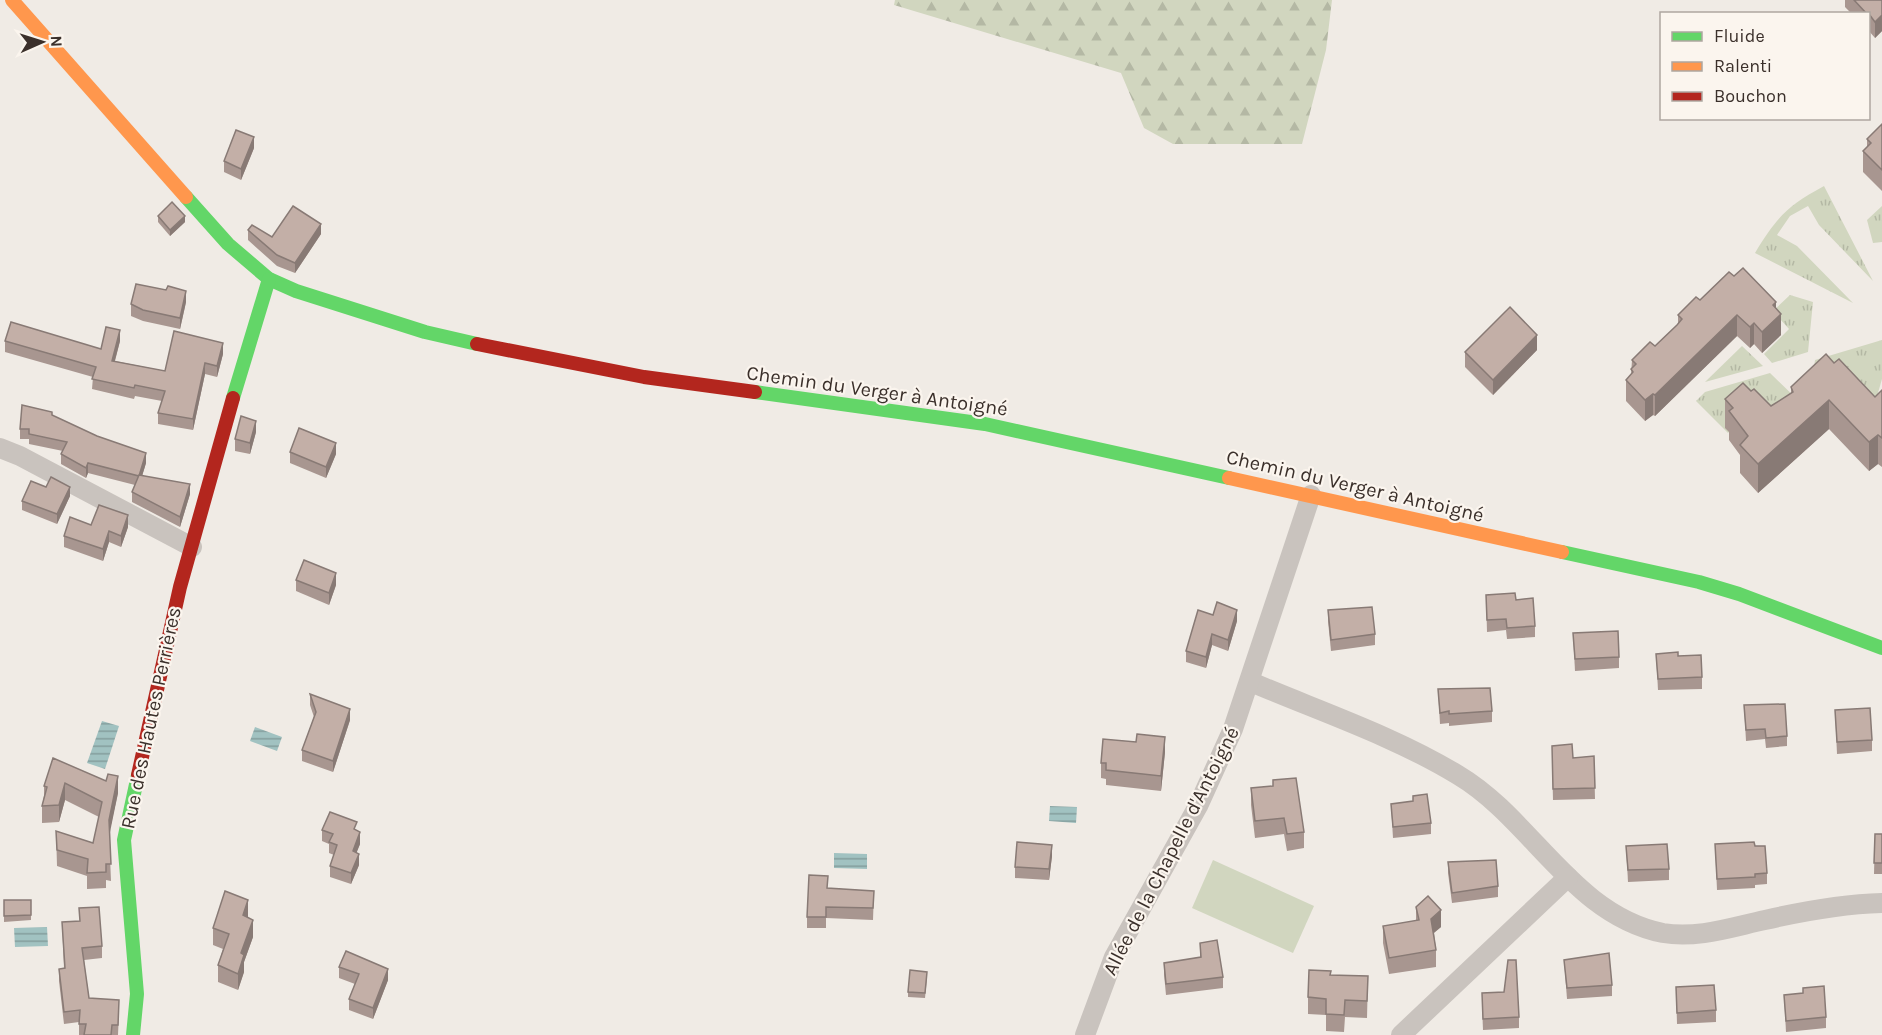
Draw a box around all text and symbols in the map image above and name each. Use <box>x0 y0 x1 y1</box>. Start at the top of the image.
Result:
north arrow <box>12 12 72 72</box>
legend <box>1660 12 1870 120</box>
text: Fluide <box>1714 25 1765 47</box>
text: N <box>47 35 66 47</box>
text: Ralenti <box>1714 55 1772 77</box>
text: Bouchon <box>1714 85 1787 107</box>
street label: Chemin du Verger à Antoigné <box>745 361 1009 421</box>
street label: Chemin du Verger à Antoigné <box>1224 445 1486 527</box>
street label: Rue des Hautes Perrières <box>116 605 186 831</box>
street label: Allée de la Chapelle d'Antoigné <box>1098 723 1244 979</box>

